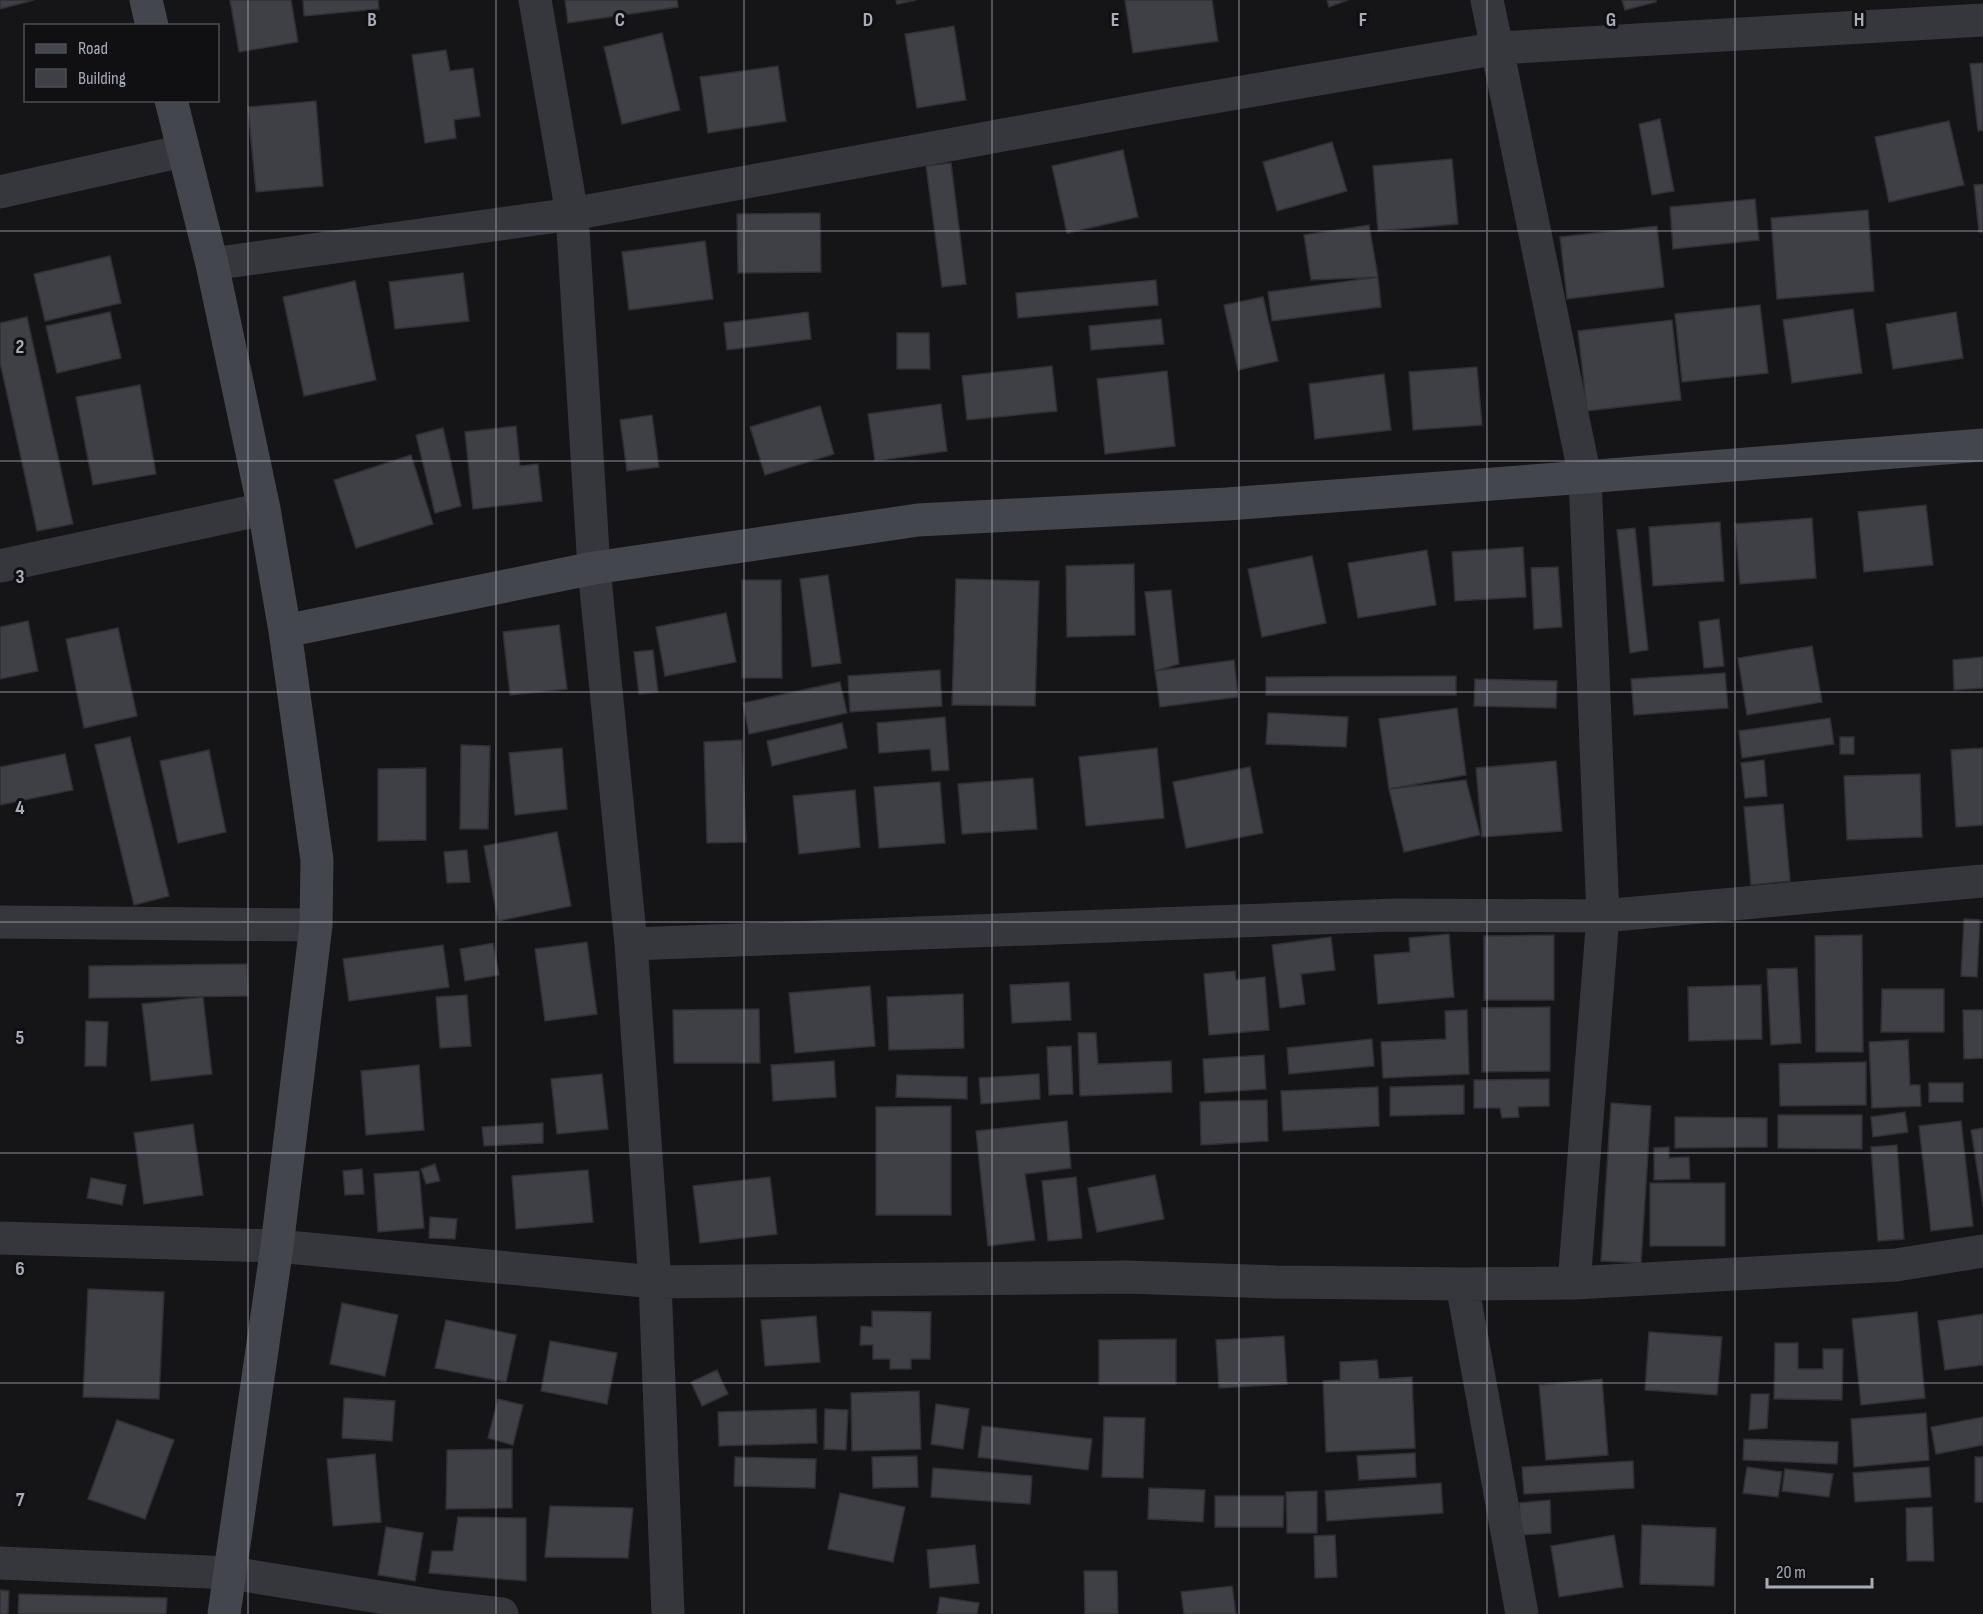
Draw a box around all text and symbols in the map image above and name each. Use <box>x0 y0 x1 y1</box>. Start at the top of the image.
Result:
text: B <box>367 8 377 32</box>
text: C <box>615 8 625 32</box>
text: D <box>863 8 873 32</box>
text: E <box>1111 8 1119 32</box>
text: F <box>1359 8 1367 32</box>
text: G <box>1606 8 1616 32</box>
text: H <box>1854 8 1864 32</box>
legend <box>24 24 219 102</box>
text: Road <box>78 38 108 59</box>
text: Building <box>78 68 126 89</box>
text: 2 <box>16 335 24 359</box>
text: 3 <box>16 565 25 589</box>
text: 4 <box>15 796 25 820</box>
text: 5 <box>16 1026 25 1050</box>
text: 6 <box>15 1257 25 1281</box>
text: 7 <box>16 1488 25 1512</box>
scale bar <box>1767 1551 1872 1589</box>
text: 20 m <box>1776 1562 1806 1583</box>

